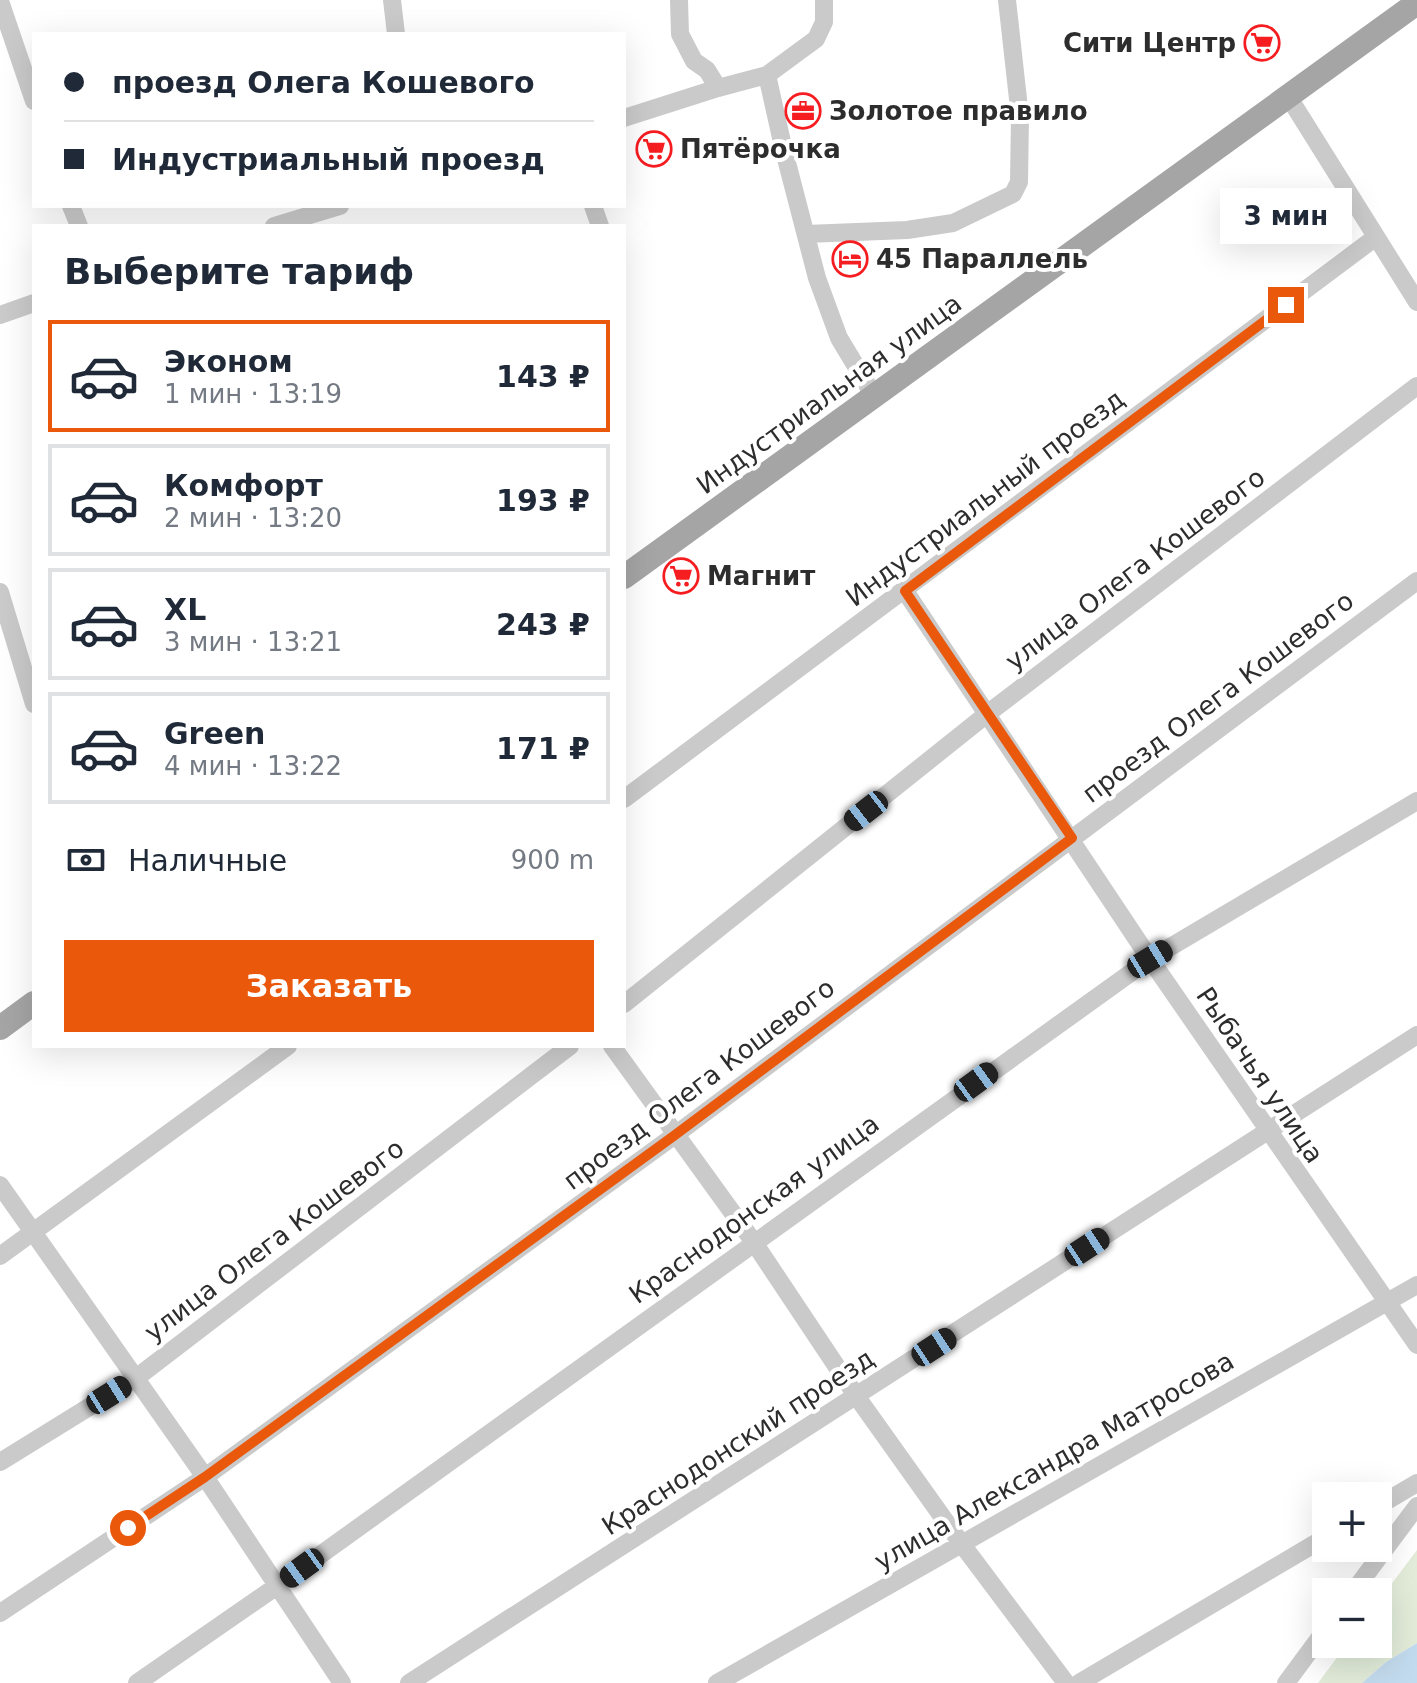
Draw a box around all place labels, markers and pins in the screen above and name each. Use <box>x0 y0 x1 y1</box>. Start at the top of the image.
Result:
supermarket icon: Сити Центр <box>1243 24 1281 62</box>
place label: Сити Центр <box>1063 28 1236 58</box>
office icon: Золотое правило <box>784 92 822 130</box>
place label: Золотое правило <box>829 96 1088 126</box>
supermarket icon: Пятёрочка <box>635 130 673 168</box>
place label: Пятёрочка <box>680 134 841 164</box>
hotel icon: 45 Параллель <box>831 240 869 278</box>
place label: 45 Параллель <box>876 244 1088 274</box>
supermarket icon: Магнит <box>662 557 700 595</box>
place label: Магнит <box>707 561 815 591</box>

